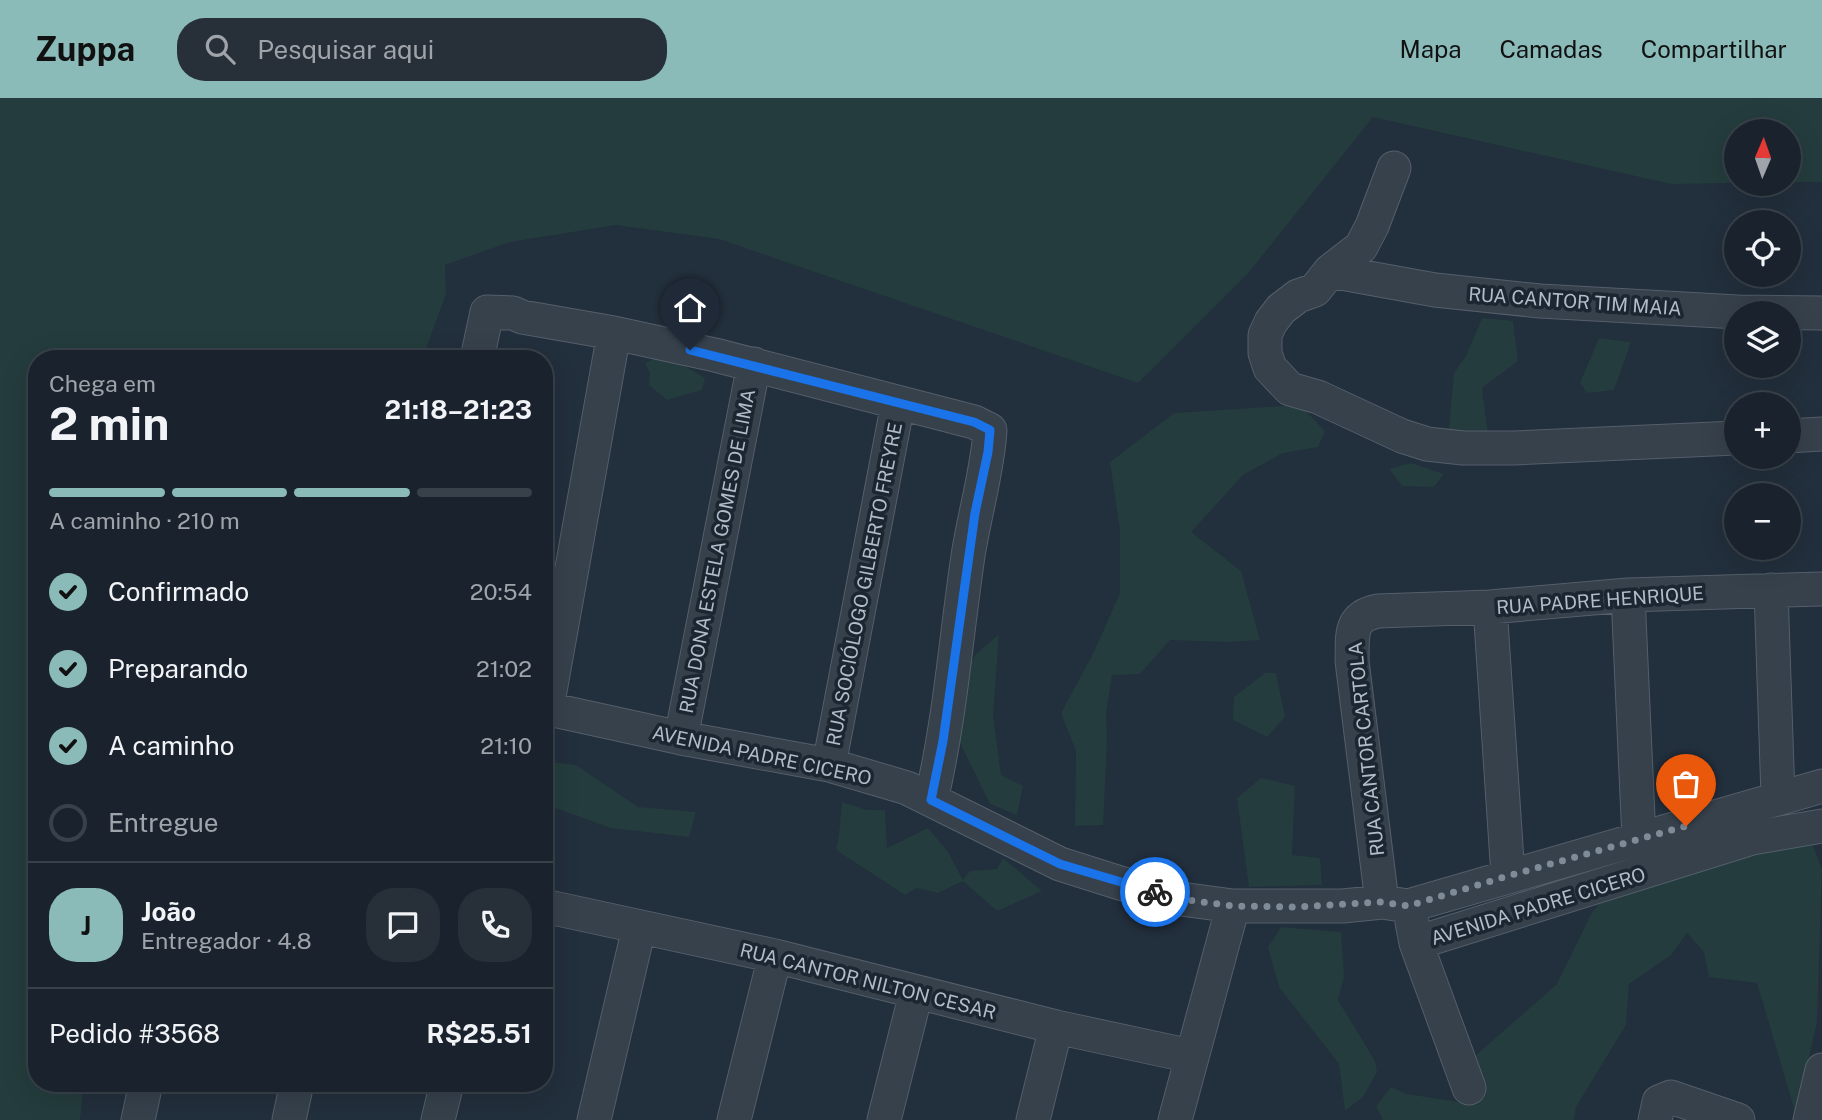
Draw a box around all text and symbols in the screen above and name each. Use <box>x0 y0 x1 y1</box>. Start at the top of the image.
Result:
search box <box>177 18 667 81</box>
text: Zuppa <box>35 30 135 68</box>
icon: search <box>201 30 239 68</box>
text: Pesquisar aqui <box>257 34 434 65</box>
text: Mapa <box>1400 35 1461 63</box>
text: Camadas <box>1499 35 1603 63</box>
text: Compartilhar <box>1641 35 1787 63</box>
north arrow <box>1724 119 1801 196</box>
map controls <box>1724 119 1801 560</box>
button: locate <box>1724 210 1801 287</box>
pin <box>660 278 720 350</box>
street label: RUA CANTOR TIM MAIA <box>1468 283 1682 319</box>
icon: home <box>671 289 709 327</box>
button: layers <box>1724 301 1801 378</box>
text: Chega em <box>49 370 156 397</box>
street label: RUA DONA ESTELA GOMES DE LIMA <box>675 387 759 715</box>
button: + <box>1724 392 1801 469</box>
text: 21:18–21:23 <box>384 394 532 425</box>
text: 2 min <box>49 396 169 450</box>
street label: RUA SOCIÓLOGO GILBERTO FREYRE <box>822 420 906 748</box>
button: − <box>1724 483 1801 560</box>
text: A caminho · 210 m <box>49 507 240 534</box>
icon: check <box>49 573 87 611</box>
text: Confirmado <box>108 576 249 607</box>
text: 20:54 <box>470 578 532 605</box>
street label: RUA PADRE HENRIQUE <box>1495 582 1705 618</box>
street label: RUA CANTOR CARTOLA <box>1344 641 1388 857</box>
icon: check <box>49 650 87 688</box>
text: Preparando <box>108 653 248 684</box>
text: 21:02 <box>476 655 532 682</box>
street label: AVENIDA PADRE CICERO <box>650 721 874 789</box>
icon: check <box>49 727 87 765</box>
text: A caminho <box>108 730 235 761</box>
text: 21:10 <box>480 732 532 759</box>
pin <box>1656 754 1716 826</box>
icon: bag <box>1667 765 1705 803</box>
text: Entregue <box>108 807 219 838</box>
courier <box>1120 857 1190 927</box>
street label: AVENIDA PADRE CICERO <box>1428 863 1648 949</box>
icon: bike <box>1136 873 1174 911</box>
button: chat <box>366 888 440 962</box>
button: phone <box>458 888 532 962</box>
text: João <box>141 896 196 927</box>
text: J <box>81 910 91 941</box>
text: Entregador · 4.8 <box>141 927 312 954</box>
street label: RUA CANTOR NILTON CESAR <box>738 939 998 1023</box>
text: Pedido #3568 <box>49 1018 220 1049</box>
text: R$25.51 <box>426 1018 532 1049</box>

